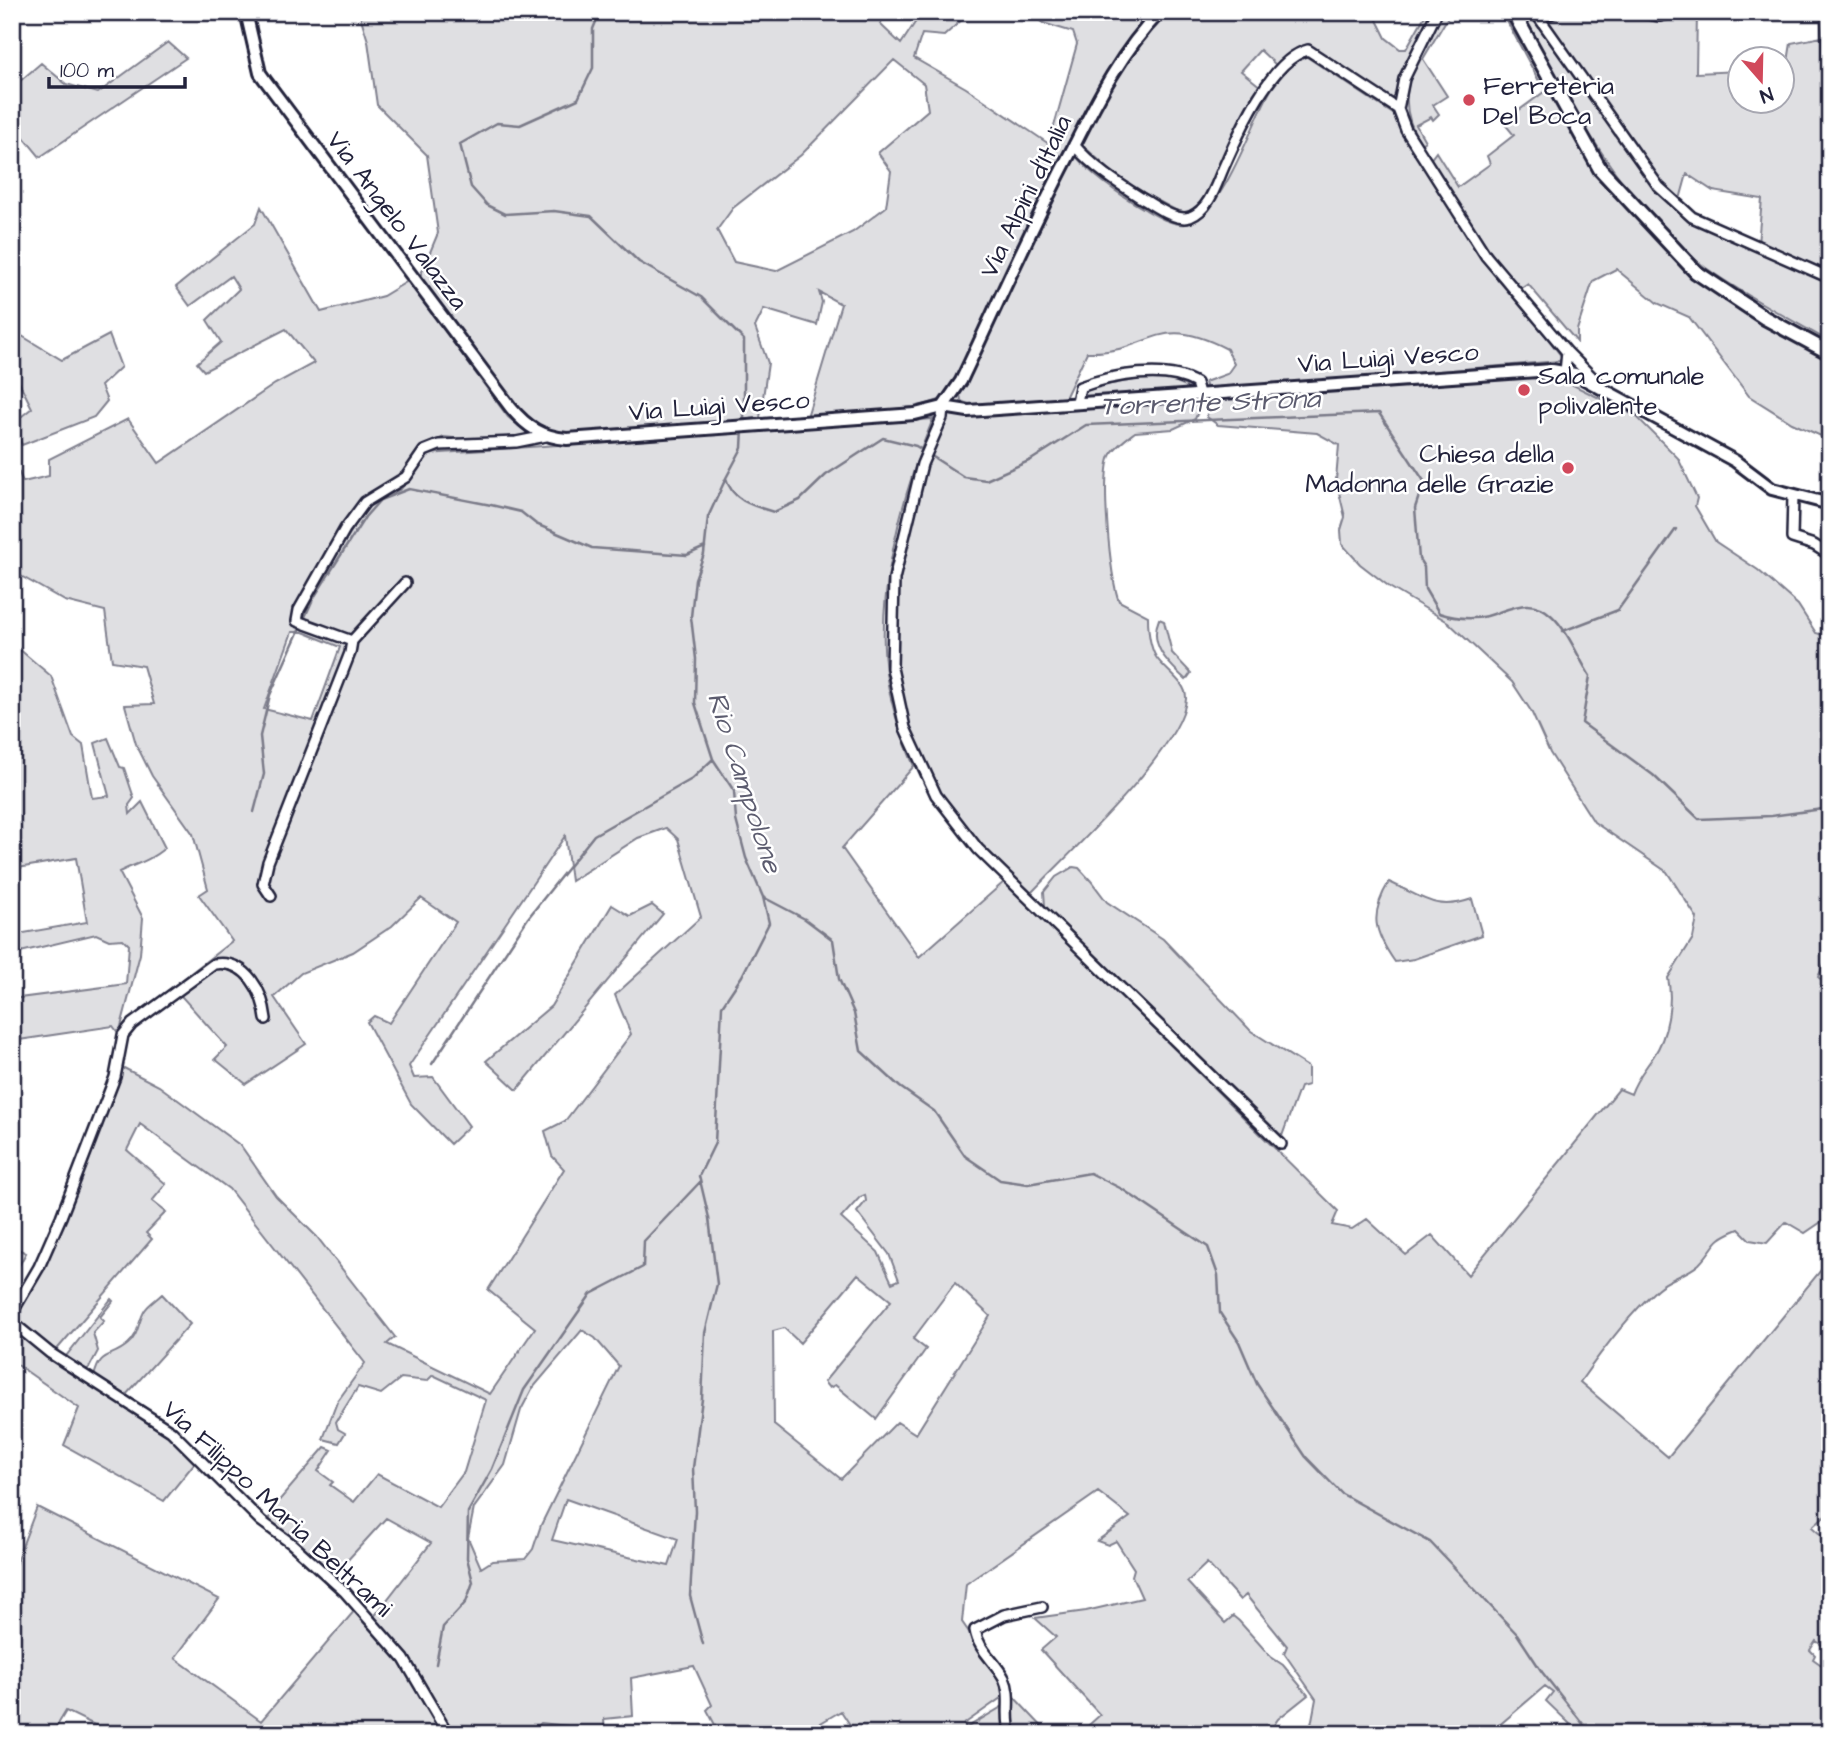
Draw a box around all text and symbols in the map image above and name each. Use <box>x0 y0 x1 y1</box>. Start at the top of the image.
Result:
scale bar <box>49 46 186 90</box>
north arrow <box>1727 46 1797 116</box>
text: 100 m <box>60 56 115 85</box>
place label: Ferreteria Del Boca <box>1483 68 1614 134</box>
text: N <box>1756 80 1777 109</box>
marker: Ferreteria Del Boca <box>1461 92 1477 108</box>
street label: Via Alpini d'Italia <box>971 109 1081 284</box>
street label: Via Angelo Valazza <box>316 124 477 319</box>
street label: Via Luigi Vesco <box>1296 334 1480 384</box>
place label: Sala comunale polivalente <box>1538 358 1705 424</box>
water label: Torrente Strona <box>1100 379 1322 426</box>
street label: Via Luigi Vesco <box>627 382 811 432</box>
marker: Sala comunale polivalente <box>1516 382 1532 398</box>
place label: Chiesa della Madonna delle Grazie <box>1305 436 1554 502</box>
marker: Chiesa della Madonna delle Grazie <box>1560 460 1576 476</box>
water label: Rio Campolone <box>697 687 793 879</box>
street label: Via Filippo Maria Beltrami <box>154 1392 401 1625</box>

